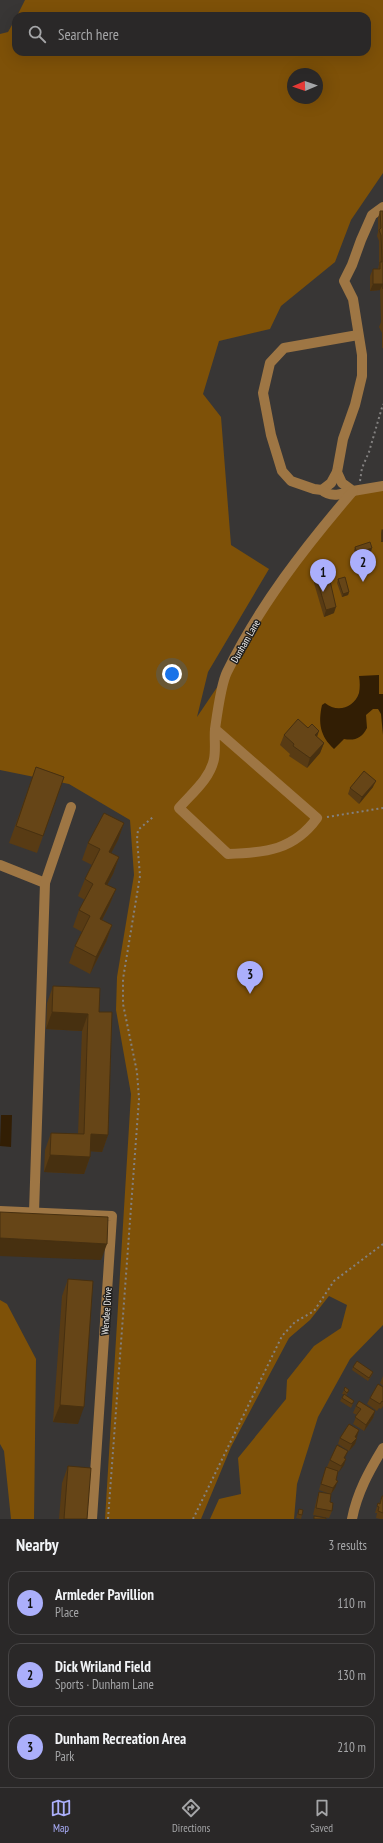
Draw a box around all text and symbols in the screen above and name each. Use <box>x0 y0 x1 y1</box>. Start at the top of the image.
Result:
search box <box>12 12 371 56</box>
icon: search <box>26 23 48 45</box>
text: Search here <box>58 25 119 44</box>
north arrow <box>287 68 323 104</box>
pin: 2 <box>350 549 376 582</box>
pin: 1 <box>310 559 336 592</box>
street label: Dunham Lane <box>228 617 263 665</box>
your location <box>162 664 182 684</box>
pin: 3 <box>237 961 263 994</box>
street label: Wendee Drive <box>98 1287 115 1335</box>
text: Nearby <box>16 1534 59 1556</box>
text: 3 results <box>328 1537 367 1554</box>
text: Armleder Pavillion <box>55 1585 154 1604</box>
text: 1 <box>27 1595 33 1612</box>
text: 110 m <box>337 1595 366 1612</box>
text: Place <box>55 1604 79 1621</box>
text: Dick Wriland Field <box>55 1657 151 1676</box>
text: 2 <box>27 1667 33 1684</box>
text: 130 m <box>337 1667 366 1684</box>
text: Sports · Dunham Lane <box>55 1676 154 1693</box>
text: Dunham Recreation Area <box>55 1729 186 1748</box>
text: 3 <box>27 1739 33 1756</box>
text: 210 m <box>337 1739 366 1756</box>
text: Park <box>55 1748 74 1765</box>
tab: Map <box>50 1797 72 1835</box>
tab: Directions <box>172 1797 210 1835</box>
tab: Saved <box>310 1797 333 1835</box>

